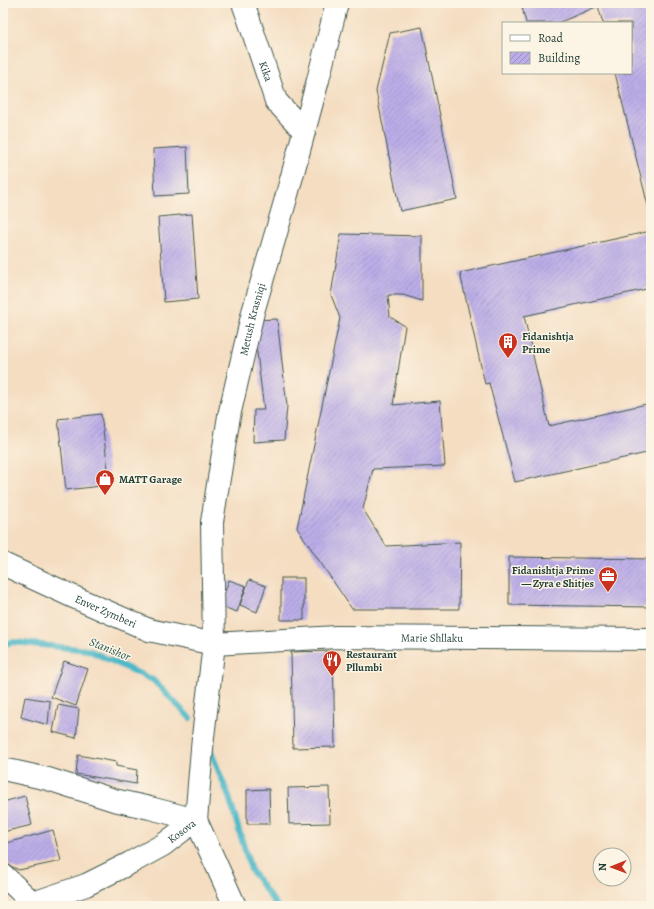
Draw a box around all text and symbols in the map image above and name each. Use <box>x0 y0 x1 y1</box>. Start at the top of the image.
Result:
legend <box>502 22 632 74</box>
text: Road <box>538 30 564 46</box>
text: Building <box>538 50 580 66</box>
street label: Kika <box>255 59 276 84</box>
street label: Metush Krasniqi <box>236 281 269 357</box>
place label: Fidanishtja Prime <box>522 329 575 357</box>
building icon: Fidanishtja Prime <box>497 331 519 359</box>
shop icon: MATT Garage <box>94 468 116 496</box>
place label: MATT Garage <box>119 472 182 487</box>
place label: Fidanishtja Prime — Zyra e Shitjes <box>512 563 595 591</box>
office icon: Fidanishtja Prime — Zyra e Shitjes <box>597 565 619 593</box>
street label: Enver Zymberi <box>72 591 139 632</box>
street label: Marie Shllaku <box>401 630 463 646</box>
water label: Stanishor <box>87 634 134 665</box>
place label: Restaurant Pllumbi <box>346 647 397 675</box>
restaurant icon: Restaurant Pllumbi <box>321 649 343 677</box>
street label: Kosova <box>165 815 200 847</box>
north arrow <box>592 847 632 887</box>
text: N <box>595 863 610 871</box>

